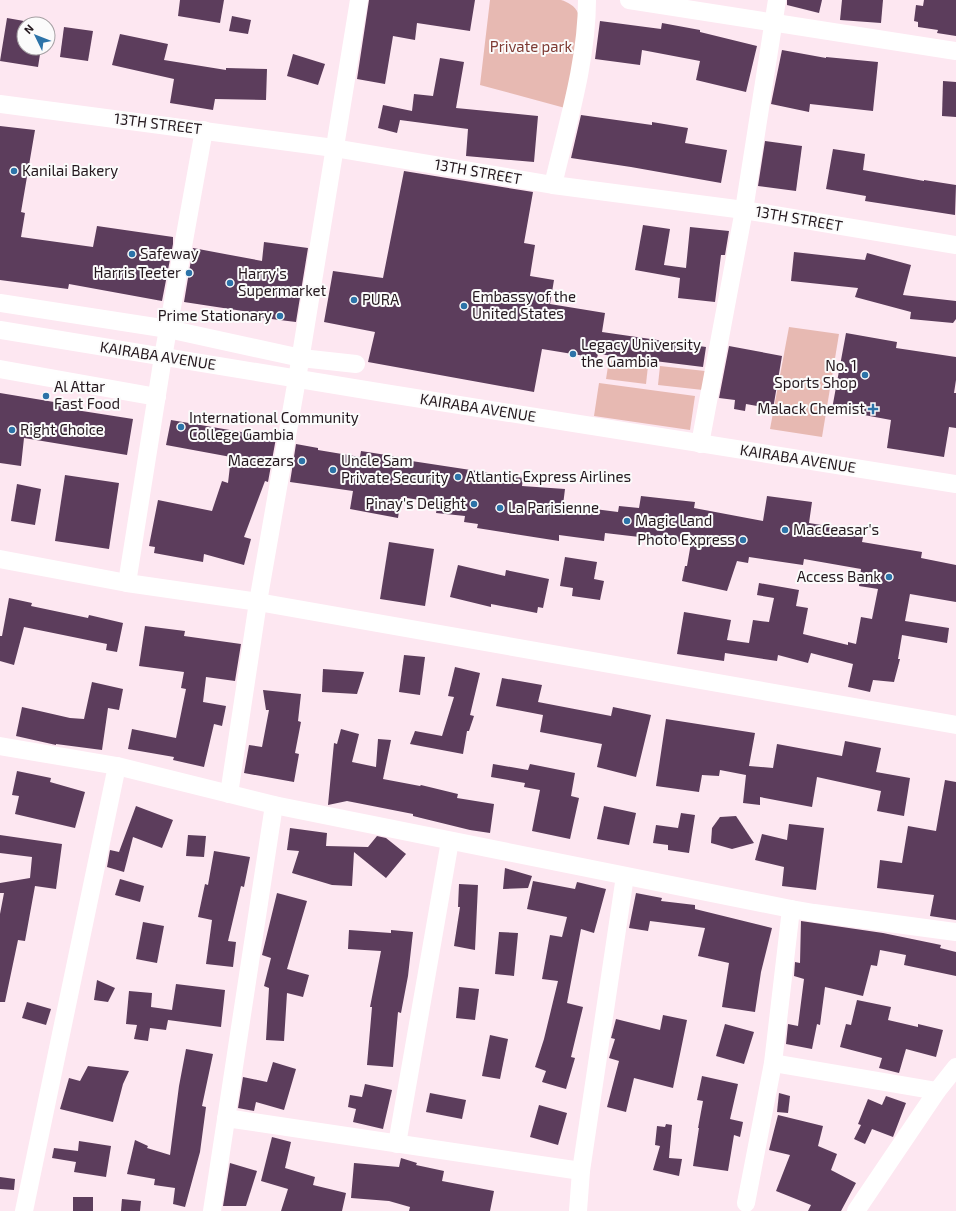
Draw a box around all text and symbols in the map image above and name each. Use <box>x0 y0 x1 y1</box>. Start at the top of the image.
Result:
north arrow <box>16 16 56 56</box>
text: N <box>21 21 36 36</box>
park label: Private park <box>490 37 573 55</box>
street label: 13TH STREET <box>113 109 203 137</box>
street label: 13TH STREET <box>433 154 523 188</box>
place label: Kanilai Bakery <box>22 161 118 179</box>
marker: Kanilai Bakery <box>9 166 19 176</box>
street label: 13TH STREET <box>754 201 844 235</box>
place label: Safeway <box>140 244 199 262</box>
marker: Safeway <box>127 249 137 259</box>
place label: Harris Teeter <box>93 263 181 281</box>
place label: Harry's Supermarket <box>238 264 327 299</box>
marker: Harris Teeter <box>184 268 194 278</box>
marker: Harry's Supermarket <box>225 278 235 288</box>
place label: Embassy of the United States <box>472 287 576 322</box>
place label: PURA <box>362 290 400 308</box>
marker: PURA <box>349 295 359 305</box>
marker: Embassy of the United States <box>459 301 469 311</box>
place label: Prime Stationary <box>158 306 272 324</box>
marker: Prime Stationary <box>275 311 285 321</box>
place label: Legacy University the Gambia <box>581 335 701 370</box>
street label: KAIRABA AVENUE <box>99 337 217 373</box>
marker: Legacy University the Gambia <box>568 349 578 359</box>
place label: No. 1 Sports Shop <box>774 356 857 391</box>
marker: No. 1 Sports Shop <box>860 370 870 380</box>
place label: Al Attar Fast Food <box>54 377 120 412</box>
street label: KAIRABA AVENUE <box>419 389 537 425</box>
marker: Al Attar Fast Food <box>41 391 51 401</box>
place label: Malack Chemist <box>757 399 865 417</box>
marker: Malack Chemist <box>868 404 878 414</box>
place label: International Community College Gambia <box>189 408 359 443</box>
place label: Right Choice <box>20 420 104 438</box>
marker: International Community College Gambia <box>176 422 186 432</box>
marker: Right Choice <box>7 425 17 435</box>
street label: KAIRABA AVENUE <box>739 440 857 476</box>
place label: Macezars <box>228 451 294 469</box>
place label: Uncle Sam Private Security <box>341 451 449 486</box>
marker: Macezars <box>297 456 307 466</box>
marker: Uncle Sam Private Security <box>328 465 338 475</box>
place label: Atlantic Express Airlines <box>466 467 631 485</box>
marker: Atlantic Express Airlines <box>453 472 463 482</box>
place label: Pinay's Delight <box>365 494 466 512</box>
place label: La Parisienne <box>508 498 599 516</box>
marker: Pinay's Delight <box>469 499 479 509</box>
marker: La Parisienne <box>495 503 505 513</box>
place label: Magic Land <box>635 511 712 529</box>
marker: Magic Land <box>622 516 632 526</box>
place label: MacCeasar's <box>793 520 879 538</box>
marker: MacCeasar's <box>780 525 790 535</box>
place label: Photo Express <box>637 530 735 548</box>
marker: Photo Express <box>738 535 748 545</box>
place label: Access Bank <box>797 567 881 585</box>
marker: Access Bank <box>884 572 894 582</box>

